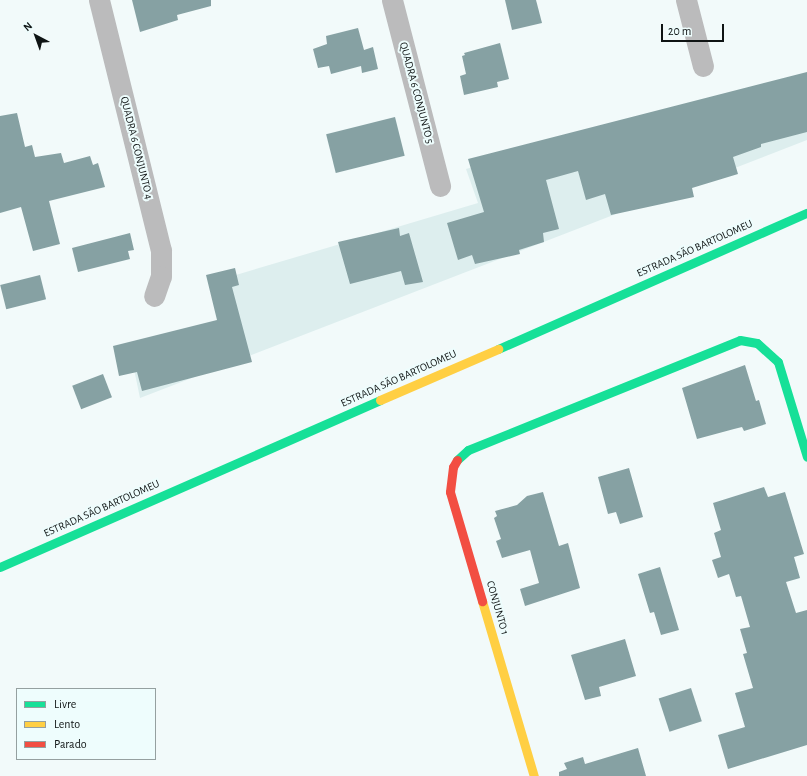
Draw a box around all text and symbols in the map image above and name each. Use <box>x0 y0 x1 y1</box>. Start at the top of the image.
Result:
north arrow <box>16 16 56 56</box>
scale bar <box>663 16 726 42</box>
text: N <box>21 20 34 33</box>
text: 20 m <box>668 25 691 37</box>
street label: QUADRA 6 CONJUNTO 5 <box>396 41 436 145</box>
street label: QUADRA 6 CONJUNTO 4 <box>117 95 155 201</box>
street label: ESTRADA SÃO BARTOLOMEU <box>635 217 755 281</box>
street label: ESTRADA SÃO BARTOLOMEU <box>339 347 459 411</box>
street label: ESTRADA SÃO BARTOLOMEU <box>42 477 162 541</box>
street label: CONJUNTO 1 <box>483 580 511 636</box>
legend <box>16 688 156 760</box>
text: Livre <box>54 698 76 710</box>
text: Lento <box>54 718 80 730</box>
text: Parado <box>54 738 87 750</box>

